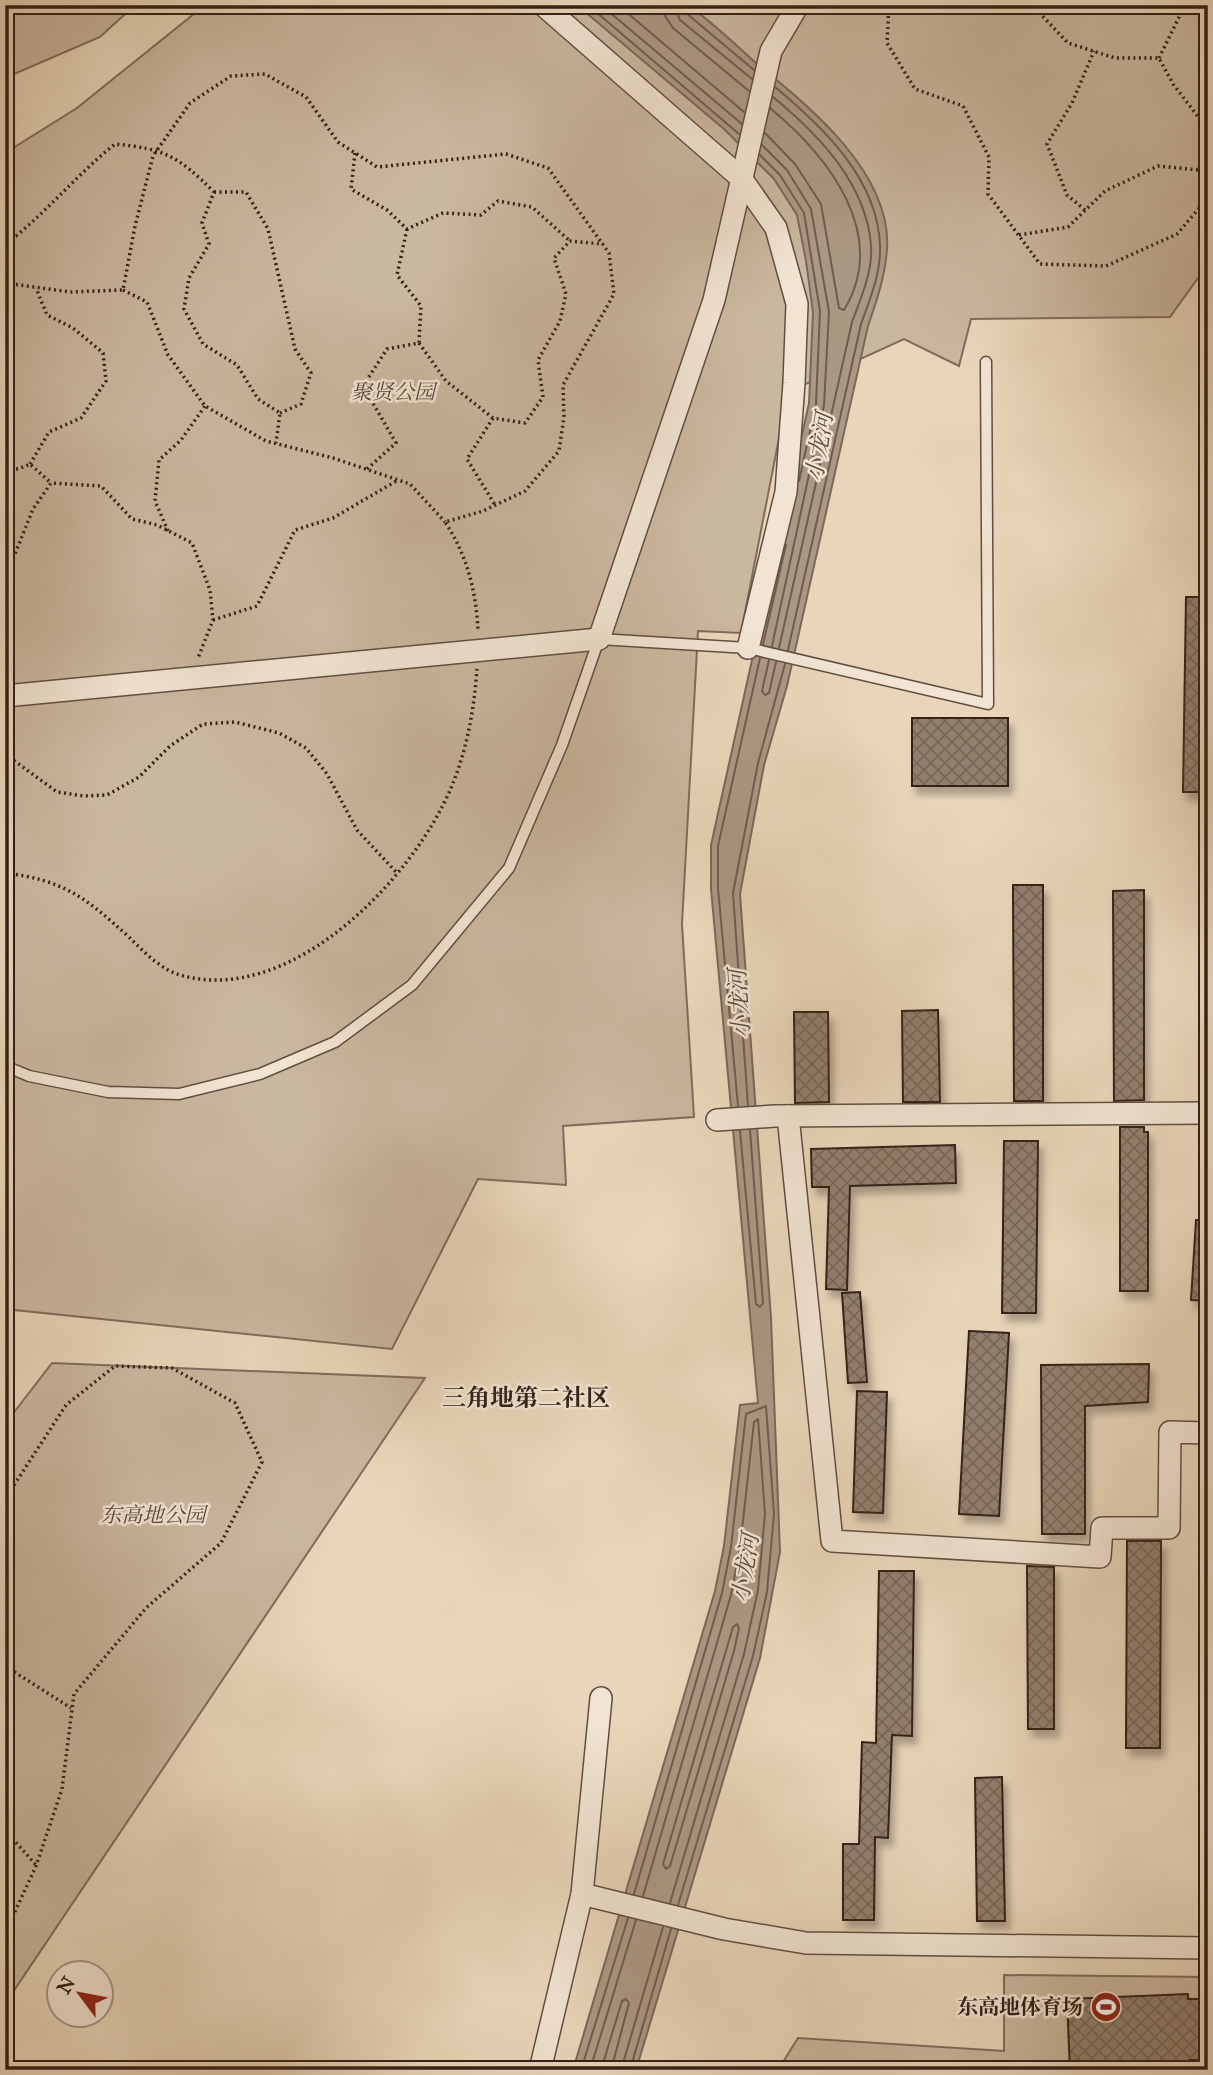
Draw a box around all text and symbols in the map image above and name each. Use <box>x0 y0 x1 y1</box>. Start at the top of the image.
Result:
park label: 聚贤公园 <box>351 379 438 405</box>
water label: 小龙河 <box>800 407 839 483</box>
water label: 小龙河 <box>722 965 755 1039</box>
district label: 三角地第二社区 <box>442 1383 610 1413</box>
park label: 东高地公园 <box>101 1502 208 1528</box>
water label: 小龙河 <box>726 1528 765 1604</box>
north arrow <box>46 1960 116 2030</box>
text: N <box>52 1972 80 1998</box>
sports icon: 东高地体育场 <box>1089 1990 1123 2024</box>
place label: 东高地体育场 <box>957 1994 1083 2020</box>

